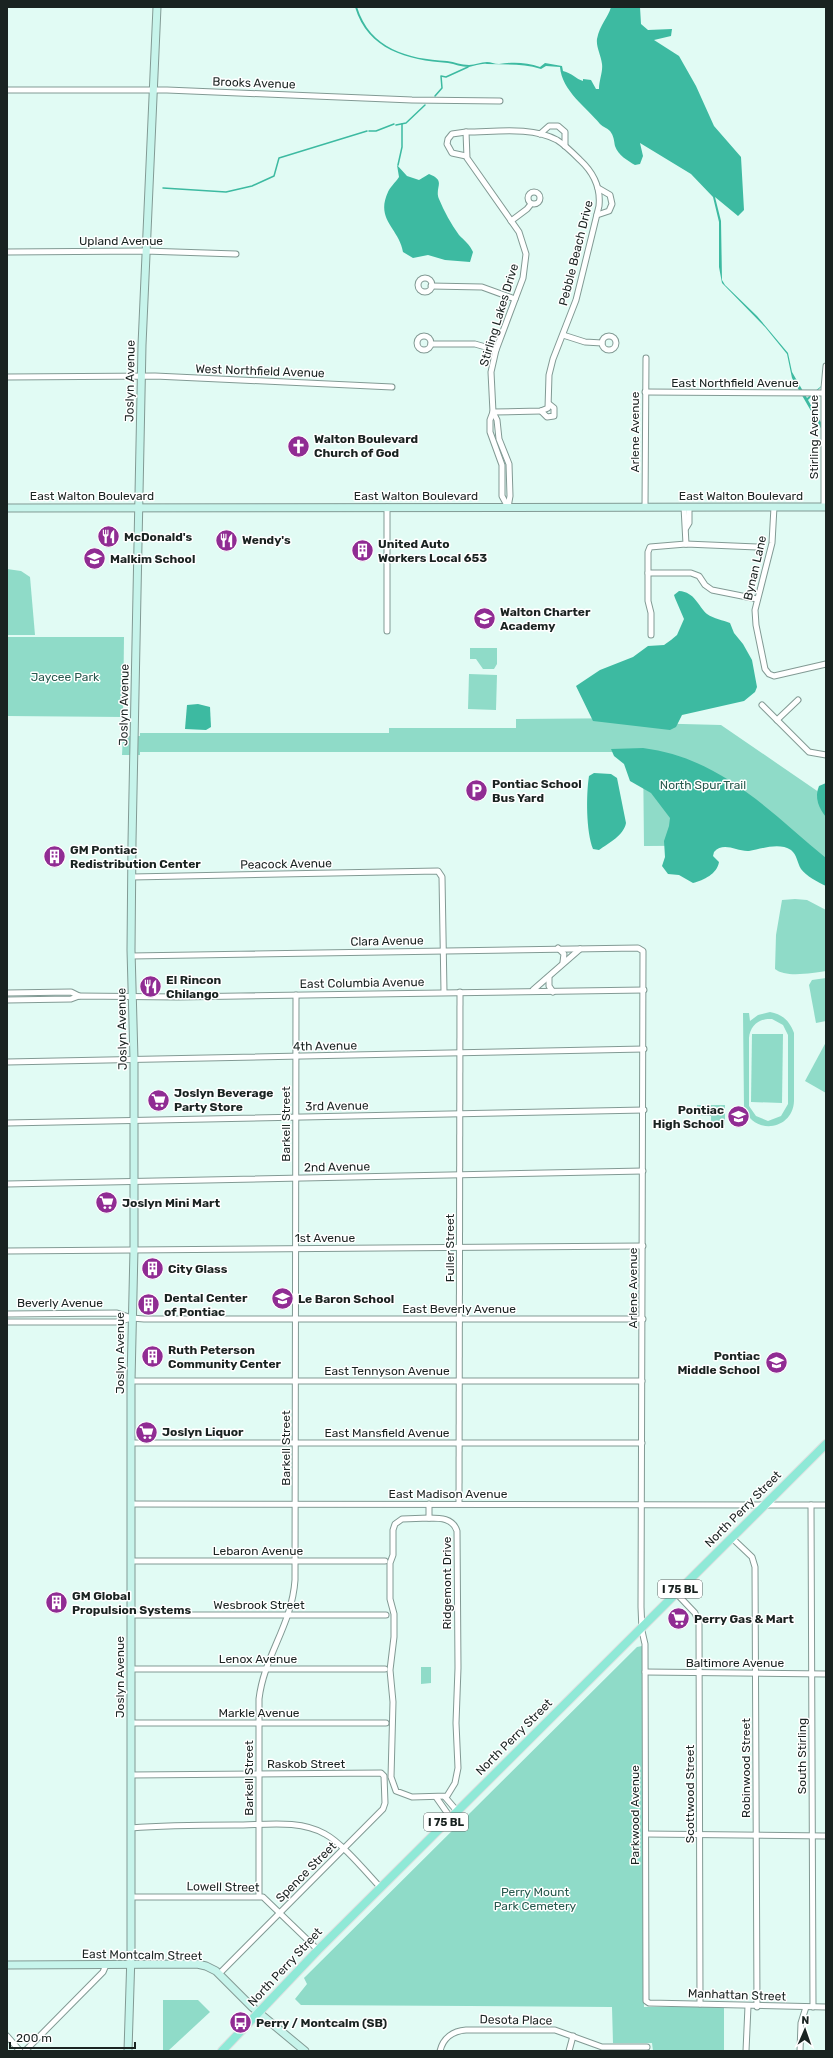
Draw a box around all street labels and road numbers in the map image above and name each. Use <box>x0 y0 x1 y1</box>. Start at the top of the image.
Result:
street label: Brooks Avenue <box>212 75 296 91</box>
street label: Pebble Beach Drive <box>556 198 596 307</box>
street label: Upland Avenue <box>79 234 163 248</box>
street label: Stirling Lakes Drive <box>477 262 521 368</box>
street label: Joslyn Avenue <box>122 340 138 422</box>
street label: West Northfield Avenue <box>195 362 325 380</box>
street label: East Northfield Avenue <box>671 376 799 390</box>
street label: Arlene Avenue <box>628 391 642 472</box>
street label: Stirling Avenue <box>807 394 821 479</box>
street label: East Walton Boulevard <box>30 489 154 503</box>
street label: East Walton Boulevard <box>354 489 478 503</box>
street label: East Walton Boulevard <box>679 489 803 503</box>
street label: Bynan Lane <box>741 534 769 602</box>
street label: Joslyn Avenue <box>116 664 132 746</box>
street label: Peacock Avenue <box>240 856 332 872</box>
street label: Clara Avenue <box>350 933 424 949</box>
street label: East Columbia Avenue <box>300 975 425 991</box>
street label: Joslyn Avenue <box>114 988 130 1070</box>
street label: 4th Avenue <box>293 1038 357 1054</box>
street label: Barkell Street <box>279 1086 293 1162</box>
street label: 3rd Avenue <box>305 1098 369 1114</box>
street label: 2nd Avenue <box>304 1159 370 1175</box>
street label: Fuller Street <box>443 1213 457 1282</box>
street label: 1st Avenue <box>295 1231 356 1245</box>
street label: Arlene Avenue <box>626 1247 640 1328</box>
street label: Beverly Avenue <box>17 1296 103 1310</box>
street label: East Beverly Avenue <box>402 1302 516 1316</box>
street label: Joslyn Avenue <box>113 1312 127 1394</box>
street label: East Tennyson Avenue <box>324 1364 450 1378</box>
street label: Barkell Street <box>279 1410 293 1486</box>
street label: East Mansfield Avenue <box>324 1426 450 1440</box>
street label: North Perry Street <box>702 1468 784 1550</box>
street label: East Madison Avenue <box>389 1487 508 1501</box>
street label: Ridgemont Drive <box>440 1536 454 1630</box>
street label: Lebaron Avenue <box>213 1544 303 1558</box>
road number: I 75 BL <box>658 1580 702 1598</box>
street label: Wesbrook Street <box>213 1598 305 1612</box>
street label: Joslyn Avenue <box>113 1636 127 1718</box>
street label: Lenox Avenue <box>219 1652 298 1666</box>
street label: Baltimore Avenue <box>686 1656 785 1670</box>
street label: North Perry Street <box>473 1696 555 1778</box>
street label: Markle Avenue <box>218 1706 300 1720</box>
street label: Robinwood Street <box>739 1718 753 1818</box>
street label: South Stirling <box>795 1718 809 1794</box>
street label: Barkell Street <box>242 1740 256 1816</box>
street label: Scottwood Street <box>683 1745 697 1843</box>
street label: Raskob Street <box>267 1757 345 1771</box>
street label: Parkwood Avenue <box>628 1765 642 1865</box>
road number: I 75 BL <box>424 1813 468 1831</box>
street label: Spence Street <box>273 1839 339 1905</box>
street label: Lowell Street <box>186 1879 260 1895</box>
street label: North Perry Street <box>245 1925 325 2009</box>
street label: East Montcalm Street <box>82 1947 203 1963</box>
street label: Manhattan Street <box>688 1986 787 2004</box>
street label: Desota Place <box>479 2012 553 2028</box>

